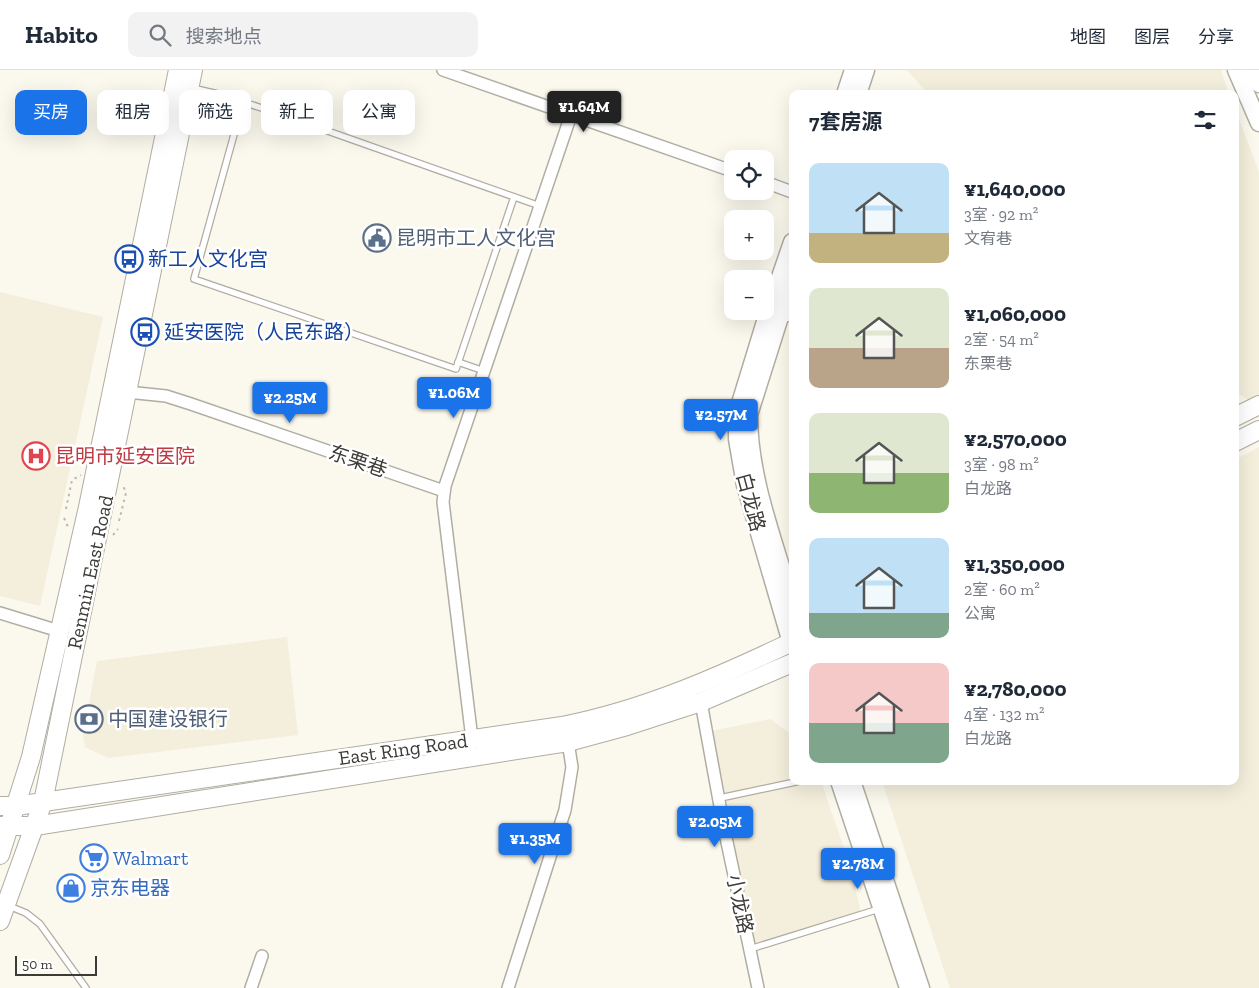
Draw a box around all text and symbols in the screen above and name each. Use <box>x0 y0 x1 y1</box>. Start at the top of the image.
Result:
search box <box>128 12 478 57</box>
text: Habito <box>25 20 98 49</box>
icon: search <box>146 21 174 49</box>
text: 搜索地点 <box>186 25 262 48</box>
text: 地图 <box>1070 26 1106 48</box>
text: 图层 <box>1134 26 1170 48</box>
text: 分享 <box>1198 26 1234 48</box>
chip: 买房 <box>15 90 87 135</box>
chip: 租房 <box>97 90 169 135</box>
chip: 筛选 <box>179 90 251 135</box>
chip: 新上 <box>261 90 333 135</box>
chip: 公寓 <box>343 90 415 135</box>
pin: ¥1.64M <box>543 90 625 133</box>
text: ¥1.64M <box>558 97 610 116</box>
icon: filters <box>1191 106 1219 134</box>
text: 7套房源 <box>809 109 882 134</box>
map controls <box>724 150 774 320</box>
button: locate <box>724 150 774 200</box>
text: ¥1,640,000 <box>964 176 1066 201</box>
icon: home <box>849 183 909 243</box>
text: 3室 · 92 m² <box>964 205 1038 224</box>
button: + <box>724 210 774 260</box>
public building icon: 昆明市工人文化宫 <box>362 223 392 253</box>
place label: 昆明市工人文化宫 <box>396 226 556 250</box>
text: 文宥巷 <box>964 229 1012 248</box>
bus stop icon: 新工人文化宫 <box>114 244 144 274</box>
place label: 新工人文化宫 <box>148 247 268 271</box>
button: − <box>724 270 774 320</box>
text: ¥1,060,000 <box>964 301 1066 326</box>
icon: home <box>849 308 909 368</box>
bus stop icon: 延安医院（人民东路） <box>130 317 160 347</box>
place label: 延安医院（人民东路） <box>164 320 364 344</box>
text: 2室 · 54 m² <box>964 330 1039 349</box>
text: 东栗巷 <box>964 354 1012 373</box>
pin: ¥1.06M <box>413 376 495 419</box>
pin: ¥2.25M <box>249 382 331 424</box>
text: ¥1.06M <box>428 383 480 402</box>
text: ¥2.25M <box>263 388 317 407</box>
pin: ¥2.57M <box>680 398 762 441</box>
text: ¥2.57M <box>695 405 747 424</box>
text: ¥2,570,000 <box>964 426 1067 451</box>
icon: home <box>849 433 909 493</box>
street label: 东栗巷 <box>326 440 390 482</box>
hospital icon: 昆明市延安医院 <box>21 441 51 471</box>
place label: 昆明市延安医院 <box>55 444 195 468</box>
text: 3室 · 98 m² <box>964 455 1039 474</box>
street label: 白龙路 <box>732 470 770 534</box>
text: 白龙路 <box>964 479 1012 498</box>
street label: Renmin East Road <box>62 493 118 651</box>
text: ¥1,350,000 <box>964 551 1065 576</box>
icon: home <box>849 558 909 618</box>
text: 2室 · 60 m² <box>964 580 1040 599</box>
text: 公寓 <box>964 604 996 623</box>
text: ¥2,780,000 <box>964 676 1067 701</box>
icon: home <box>849 683 909 743</box>
bank icon: 中国建设银行 <box>74 704 104 734</box>
text: 4室 · 132 m² <box>964 705 1045 724</box>
place label: 中国建设银行 <box>108 707 228 731</box>
street label: East Ring Road <box>337 728 469 770</box>
text: 白龙路 <box>964 729 1012 748</box>
pin: ¥2.05M <box>674 806 756 848</box>
text: ¥2.05M <box>688 812 742 831</box>
pin: ¥1.35M <box>494 822 576 865</box>
text: ¥1.35M <box>510 829 560 848</box>
supermarket icon: Walmart <box>79 843 109 873</box>
place label: Walmart <box>113 846 189 870</box>
pin: ¥2.78M <box>817 848 899 890</box>
text: ¥2.78M <box>832 854 884 873</box>
street label: 小龙路 <box>722 872 758 936</box>
shop icon: 京东电器 <box>56 873 86 903</box>
place label: 京东电器 <box>90 876 170 900</box>
scale bar <box>15 953 98 976</box>
text: 50 m <box>22 956 53 973</box>

